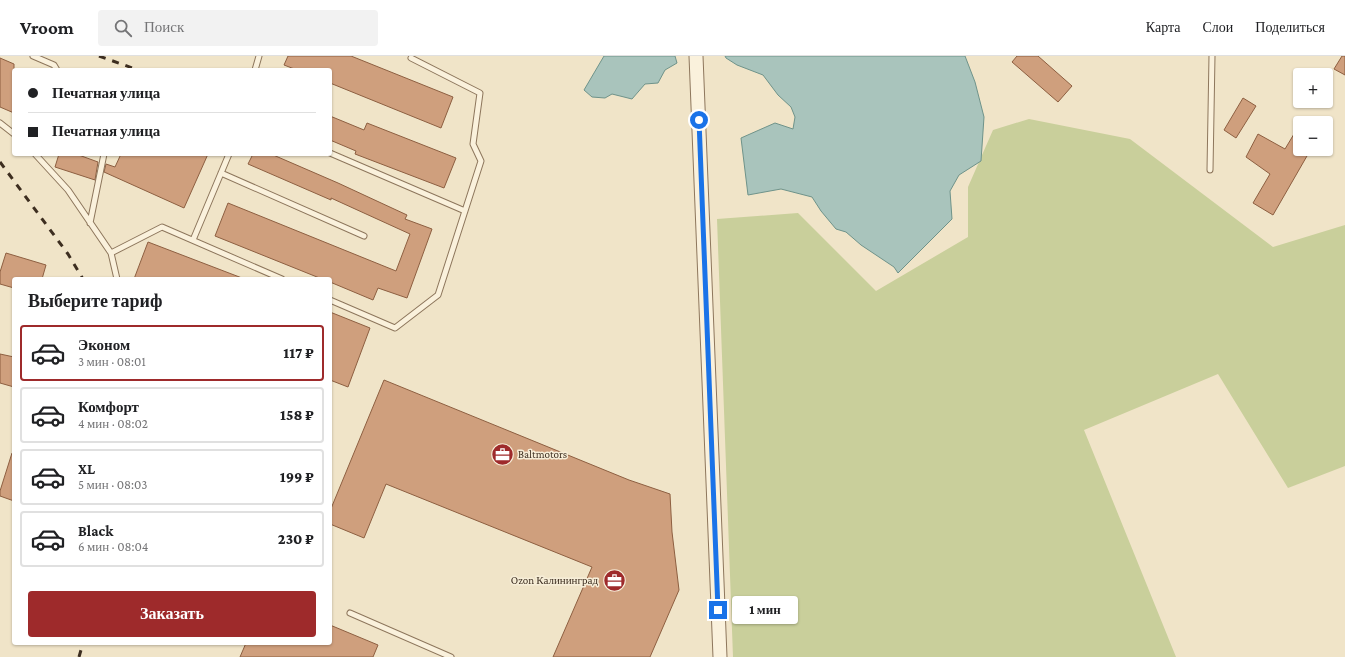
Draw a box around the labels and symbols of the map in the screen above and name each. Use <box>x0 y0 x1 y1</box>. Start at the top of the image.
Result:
route start <box>690 111 708 129</box>
office icon: Baltmotors <box>489 441 515 467</box>
place label: Baltmotors <box>518 448 567 460</box>
office icon: Ozon Калининград <box>601 567 627 593</box>
place label: Ozon Калининград <box>511 574 598 586</box>
callout: 1 мин <box>732 596 798 624</box>
route end <box>709 601 727 619</box>

